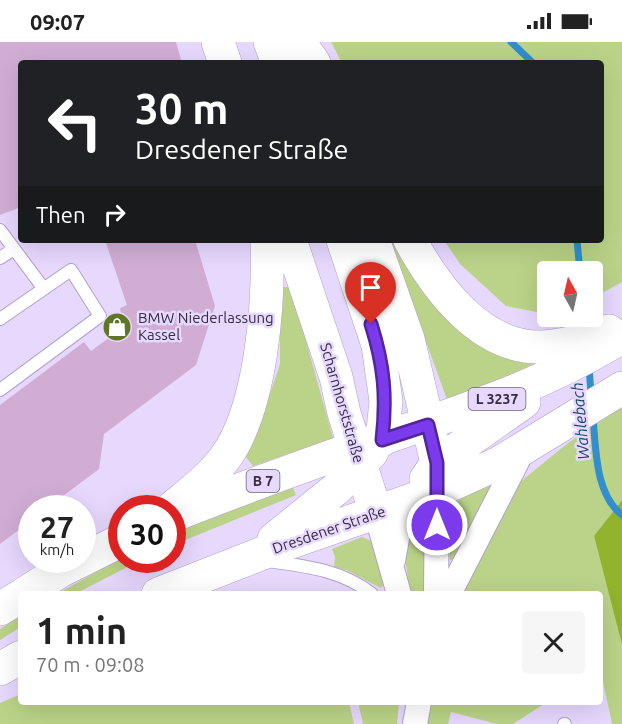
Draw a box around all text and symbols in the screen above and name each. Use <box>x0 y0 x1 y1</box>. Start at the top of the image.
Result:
text: 09:07 <box>30 9 85 34</box>
icon: left <box>36 84 114 162</box>
text: 30 m <box>135 85 229 132</box>
text: Dresdener Straße <box>135 134 348 164</box>
icon: right <box>98 198 131 231</box>
text: Then <box>36 202 86 227</box>
north arrow <box>537 261 603 327</box>
map controls <box>537 261 603 327</box>
pin <box>345 262 396 324</box>
icon: arrive <box>354 271 387 304</box>
place label: BMW Niederlassung Kassel <box>138 309 274 343</box>
shop icon: BMW Niederlassung Kassel <box>101 311 133 343</box>
street label: Scharnhorststraße <box>317 341 368 465</box>
water label: Wahlebach <box>568 382 592 460</box>
road number: L 3237 <box>468 388 526 410</box>
road number: B 7 <box>246 470 280 492</box>
position arrow <box>405 493 469 557</box>
speed limit sign: 30 <box>108 495 186 573</box>
street label: Dresdener Straße <box>270 502 388 557</box>
text: 27 <box>40 510 74 544</box>
text: km/h <box>40 541 74 558</box>
text: 1 min <box>36 610 127 651</box>
button: close <box>522 611 585 674</box>
text: 70 m · 09:08 <box>36 653 145 676</box>

